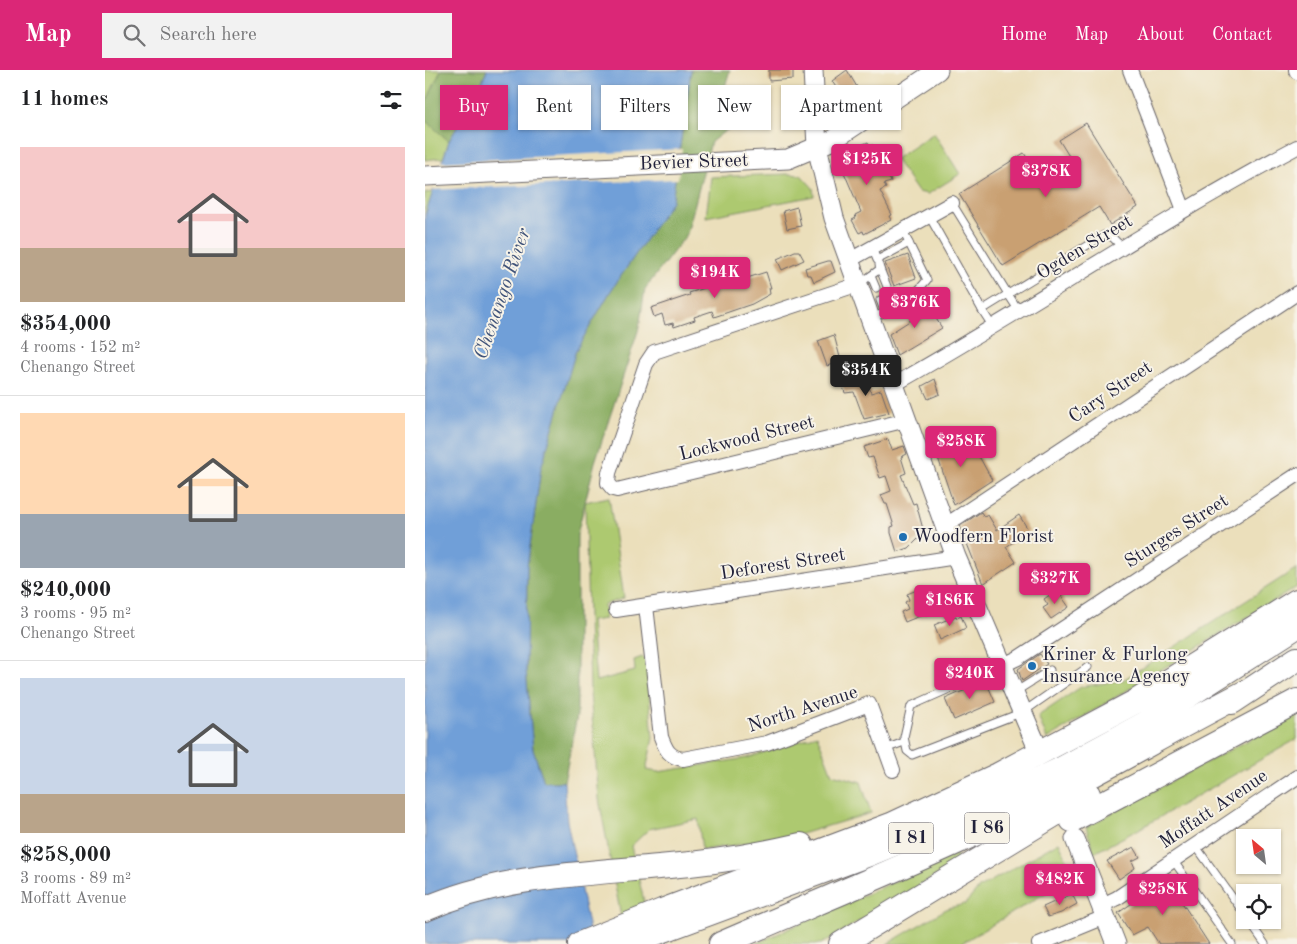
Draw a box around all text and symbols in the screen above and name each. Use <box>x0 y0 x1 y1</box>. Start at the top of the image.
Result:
search box <box>102 13 452 58</box>
icon: search <box>120 21 148 49</box>
text: Map <box>25 23 72 47</box>
text: Search here <box>160 26 257 45</box>
text: Home <box>1001 26 1047 44</box>
text: Map <box>1075 26 1108 44</box>
text: About <box>1136 26 1184 44</box>
text: Contact <box>1212 26 1272 44</box>
chip: Buy <box>440 85 508 130</box>
chip: Rent <box>518 85 591 130</box>
chip: Filters <box>601 85 688 130</box>
chip: New <box>698 85 771 130</box>
chip: Apartment <box>781 85 901 130</box>
icon: filters <box>377 86 405 114</box>
text: 11 homes <box>20 89 108 110</box>
pin: $125K <box>832 144 902 186</box>
street label: Bevier Street <box>639 152 749 174</box>
text: $125K <box>842 152 892 168</box>
pin: $378K <box>1011 156 1081 198</box>
text: $378K <box>1021 164 1071 180</box>
icon: home <box>168 180 258 270</box>
street label: Ogden Street <box>1034 212 1136 284</box>
water label: Chenango River <box>471 226 535 362</box>
pin: $194K <box>680 256 750 299</box>
text: $194K <box>690 265 740 281</box>
pin: $376K <box>880 286 950 329</box>
text: $376K <box>890 295 940 311</box>
text: $354,000 <box>20 314 111 335</box>
text: 4 rooms · 152 m² <box>20 340 140 356</box>
pin: $354K <box>831 354 901 397</box>
street label: Cary Street <box>1066 358 1156 428</box>
text: Chenango Street <box>20 360 135 376</box>
text: $354K <box>841 363 891 379</box>
street label: Lockwood Street <box>677 413 817 465</box>
pin: $258K <box>926 426 996 468</box>
text: $258K <box>936 434 986 450</box>
icon: home <box>168 445 258 535</box>
street label: Sturges Street <box>1122 492 1232 572</box>
place label: Woodfern Florist <box>913 528 1054 547</box>
marker: Woodfern Florist <box>897 531 909 543</box>
street label: Deforest Street <box>719 546 847 584</box>
pin: $327K <box>1020 562 1090 605</box>
text: $327K <box>1030 571 1080 587</box>
text: $240,000 <box>20 580 111 601</box>
pin: $186K <box>915 584 985 627</box>
text: $186K <box>925 593 975 609</box>
text: 3 rooms · 95 m² <box>20 606 131 622</box>
text: Chenango Street <box>20 626 135 642</box>
place label: Kriner & Furlong Insurance Agency <box>1042 646 1190 687</box>
pin: $240K <box>935 658 1005 700</box>
marker: Kriner & Furlong Insurance Agency <box>1026 660 1038 672</box>
text: $240K <box>945 666 995 682</box>
street label: North Avenue <box>746 683 860 737</box>
icon: home <box>168 710 258 800</box>
street label: Moffatt Avenue <box>1156 767 1272 853</box>
road number: I 86 <box>965 812 1009 844</box>
road number: I 81 <box>889 822 933 854</box>
north arrow <box>1236 829 1281 874</box>
map controls <box>1236 829 1281 929</box>
text: $258,000 <box>20 845 111 866</box>
pin: $482K <box>1025 864 1095 906</box>
text: 3 rooms · 89 m² <box>20 871 131 887</box>
text: $482K <box>1035 872 1085 888</box>
pin: $258K <box>1128 874 1198 916</box>
text: $258K <box>1138 882 1188 898</box>
button: locate <box>1236 884 1281 929</box>
text: Moffatt Avenue <box>20 891 126 907</box>

